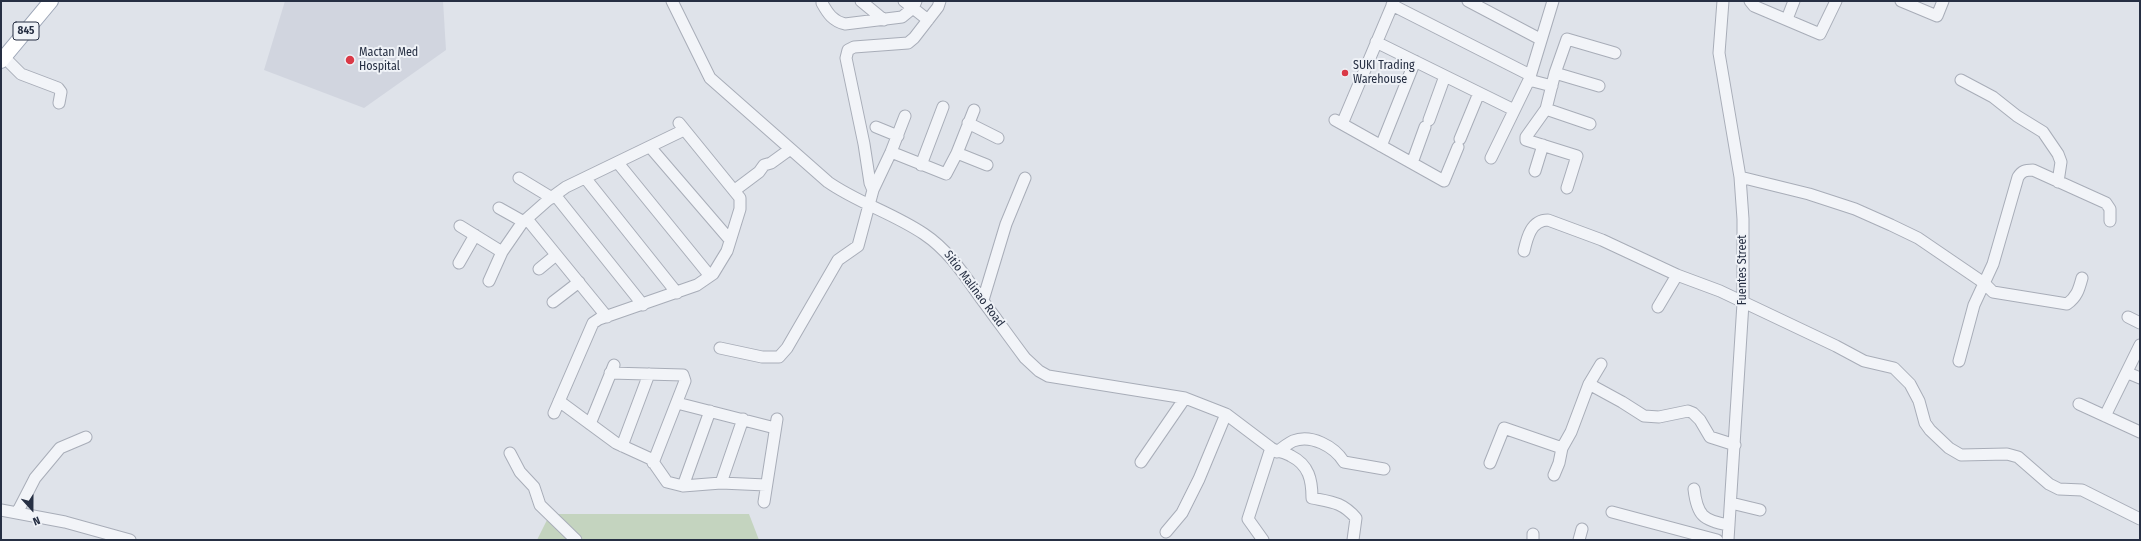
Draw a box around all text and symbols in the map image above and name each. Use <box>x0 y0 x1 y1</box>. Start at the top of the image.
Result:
road number: 845 <box>13 22 39 40</box>
place label: Mactan Med Hospital <box>359 46 418 74</box>
marker: Mactan Med Hospital <box>344 54 356 66</box>
place label: SUKI Trading Warehouse <box>1353 59 1415 87</box>
marker: SUKI Trading Warehouse <box>1340 68 1350 78</box>
street label: Fuentes Street <box>1736 235 1750 305</box>
street label: Sitio Malinao Road <box>941 248 1007 330</box>
north arrow <box>12 489 52 529</box>
text: N <box>31 513 42 528</box>

